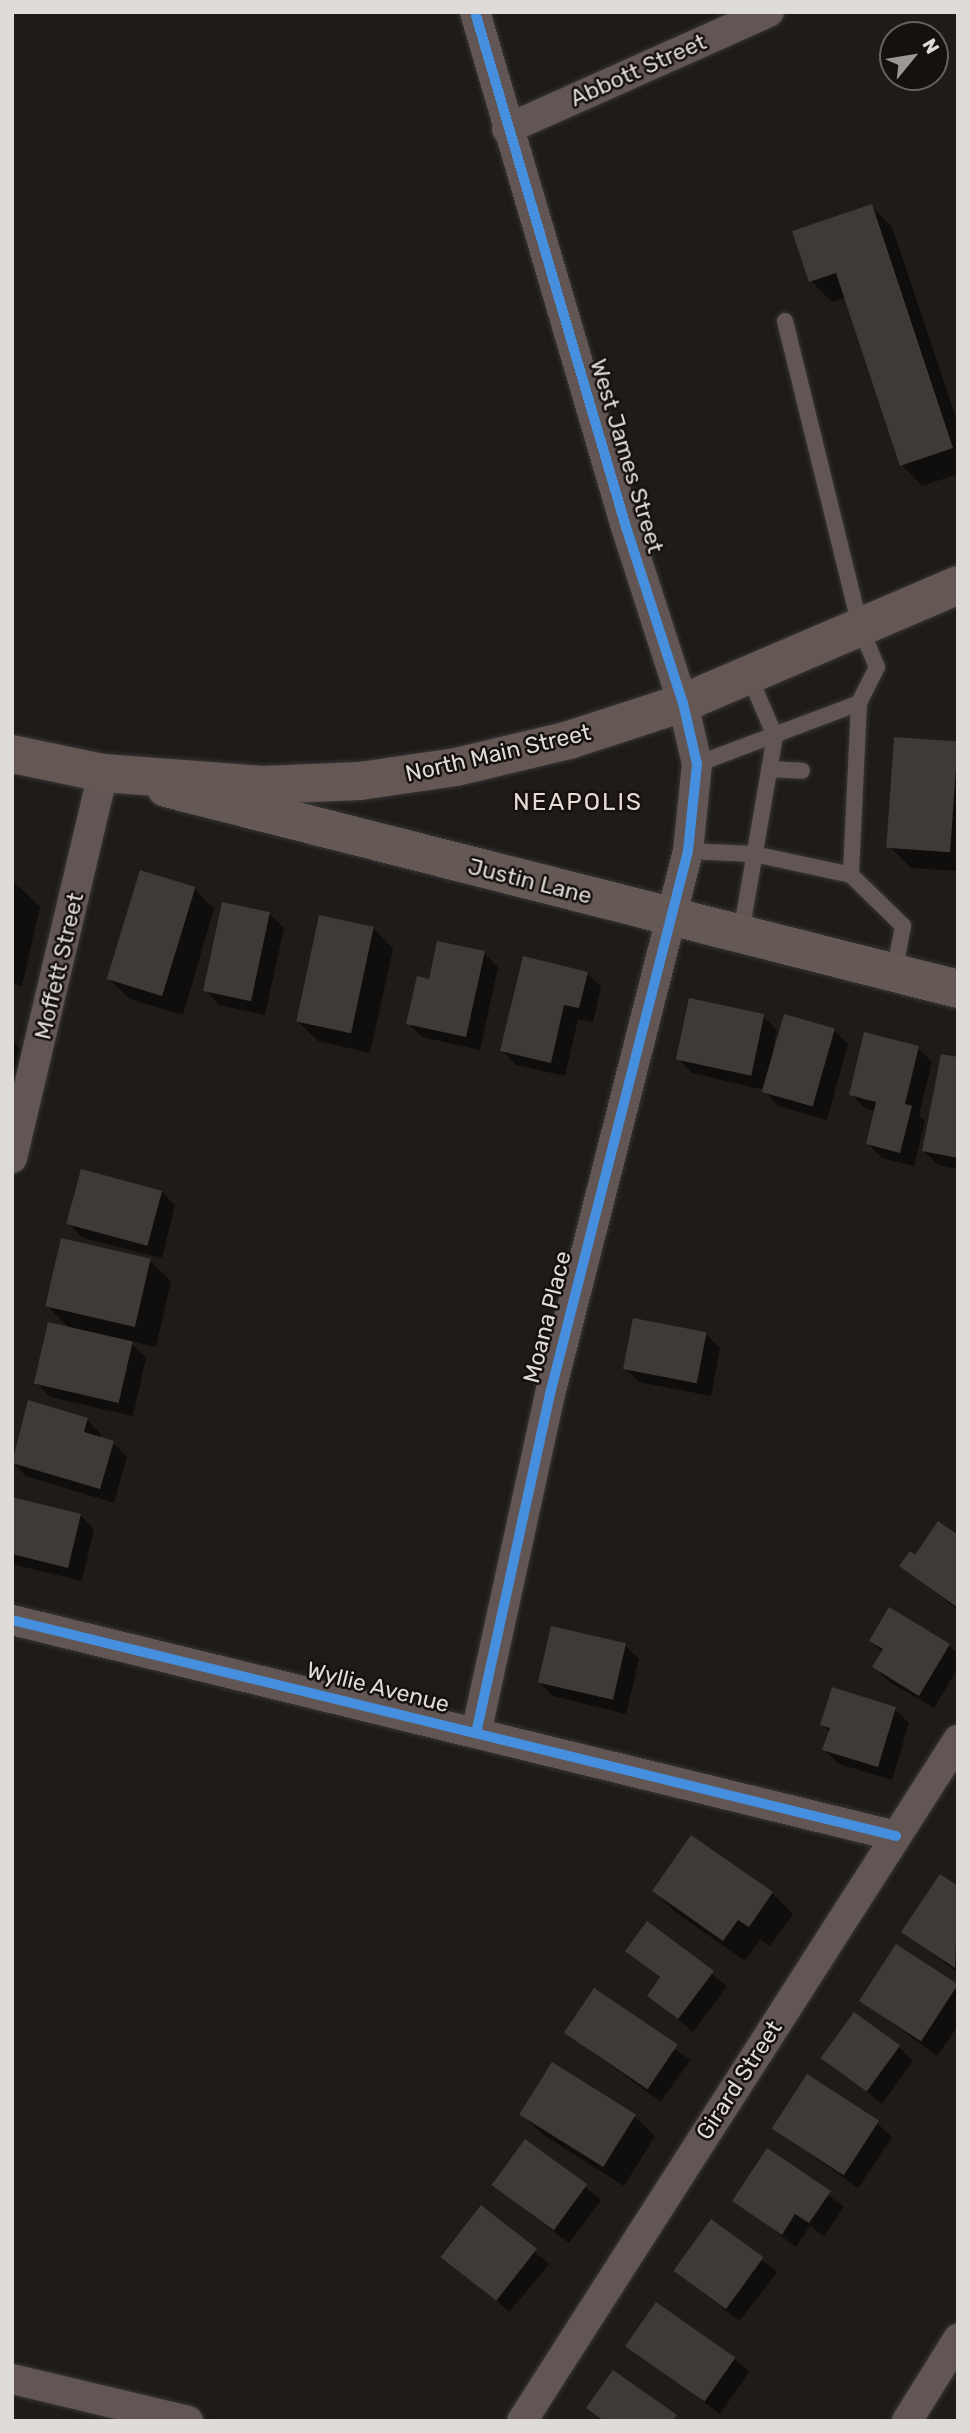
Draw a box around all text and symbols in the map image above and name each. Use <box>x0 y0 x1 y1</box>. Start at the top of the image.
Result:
north arrow <box>879 21 949 91</box>
street label: Abbott Street <box>566 28 710 112</box>
text: N <box>918 35 944 58</box>
street label: West James Street <box>584 356 670 556</box>
street label: North Main Street <box>403 718 593 788</box>
district label: NEAPOLIS <box>514 789 642 817</box>
street label: Justin Lane <box>465 852 595 910</box>
street label: Moffett Street <box>29 890 89 1042</box>
street label: Moana Place <box>517 1248 577 1386</box>
street label: Wyllie Avenue <box>303 1656 453 1718</box>
street label: Girard Street <box>690 2015 788 2145</box>

